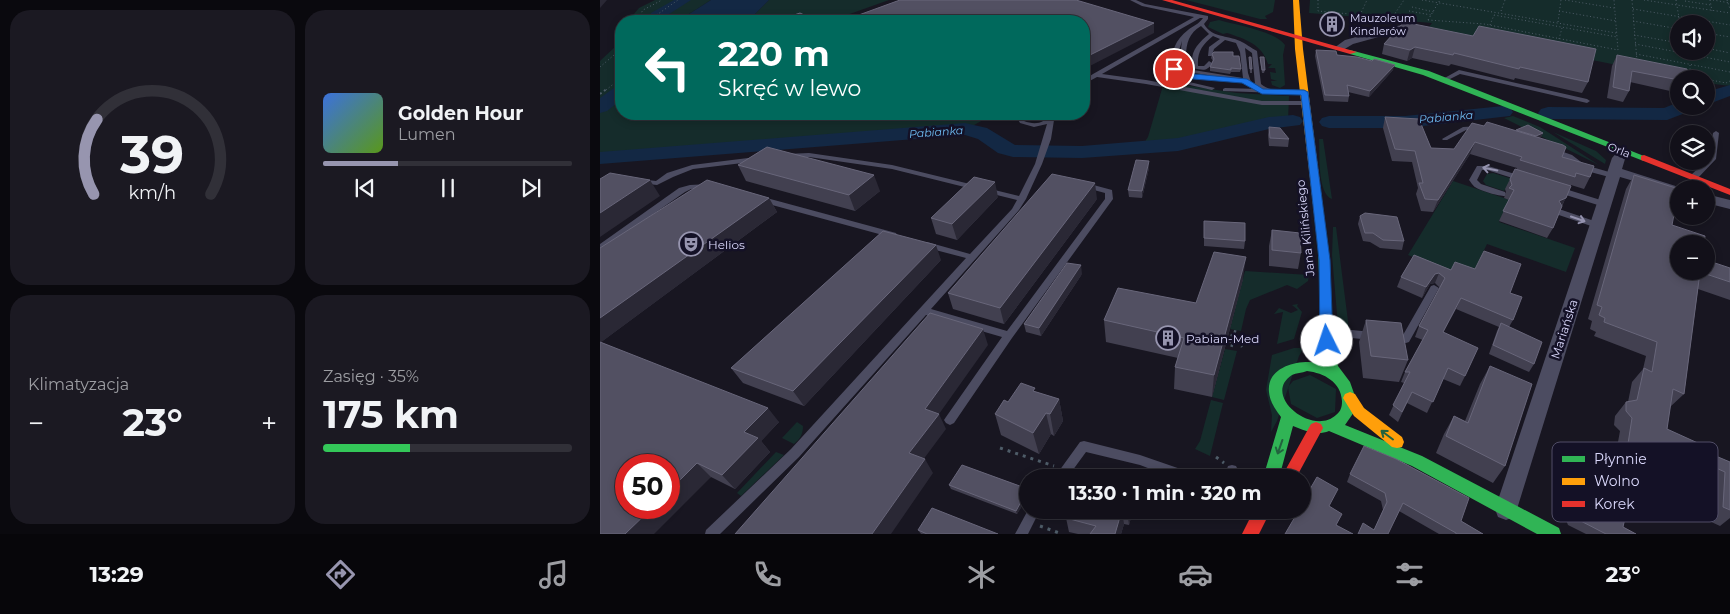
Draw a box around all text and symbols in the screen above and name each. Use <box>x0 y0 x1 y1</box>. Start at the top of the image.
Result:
building icon: Mauzoleum Kindlerów <box>1319 11 1345 37</box>
place label: Mauzoleum Kindlerów <box>1350 11 1415 38</box>
map controls <box>1670 15 1715 280</box>
button: sound <box>1670 15 1715 60</box>
text: 220 m <box>718 32 830 75</box>
icon: left <box>635 35 700 100</box>
pin <box>1153 48 1195 90</box>
icon: arrive <box>1160 55 1188 83</box>
button: search <box>1670 70 1715 115</box>
text: Skręć w lewo <box>718 75 861 102</box>
text: Golden Hour <box>398 102 524 125</box>
water label: Pabianka <box>1418 108 1474 126</box>
text: 39 <box>120 123 184 186</box>
water label: Pabianka <box>908 123 964 141</box>
text: Lumen <box>398 125 456 144</box>
button: layers <box>1670 125 1715 170</box>
street label: Orla <box>1606 139 1632 161</box>
one-way arrow <box>1483 164 1499 174</box>
icon: previous <box>351 174 379 202</box>
icon: pause <box>434 174 462 202</box>
icon: next <box>517 174 545 202</box>
street label: Jana Kilińskiego <box>1292 179 1318 278</box>
button: + <box>1670 180 1715 225</box>
text: km/h <box>129 182 176 203</box>
one-way arrow <box>1569 215 1585 224</box>
theatre icon: Helios <box>678 231 704 257</box>
button: − <box>1670 235 1715 280</box>
place label: Helios <box>708 237 745 252</box>
street label: Mariańska <box>1547 297 1581 361</box>
position arrow <box>1300 314 1352 366</box>
building icon: Pabian-Med <box>1155 325 1181 351</box>
place label: Pabian-Med <box>1186 331 1260 346</box>
text: Zasięg · 35% <box>323 367 419 386</box>
text: Klimatyzacja <box>28 375 129 394</box>
text: 175 km <box>323 391 459 438</box>
text: 23° <box>122 399 183 446</box>
text: − <box>28 406 44 440</box>
text: + <box>261 406 277 440</box>
one-way arrow <box>1381 429 1394 440</box>
one-way arrow <box>1275 439 1284 455</box>
legend <box>1552 442 1718 522</box>
text: Płynnie <box>1594 450 1647 468</box>
speed limit sign: 50 <box>615 454 680 519</box>
text: Wolno <box>1594 472 1640 490</box>
text: 13:30 · 1 min · 320 m <box>1069 482 1261 505</box>
text: Korek <box>1594 495 1635 513</box>
icon: directions <box>323 557 358 592</box>
icon: music <box>536 557 571 592</box>
icon: phone <box>750 557 785 592</box>
icon: climate <box>964 557 999 592</box>
icon: car <box>1178 557 1213 592</box>
icon: filters <box>1392 557 1427 592</box>
text: 13:29 <box>89 561 144 588</box>
text: 23° <box>1606 561 1640 588</box>

